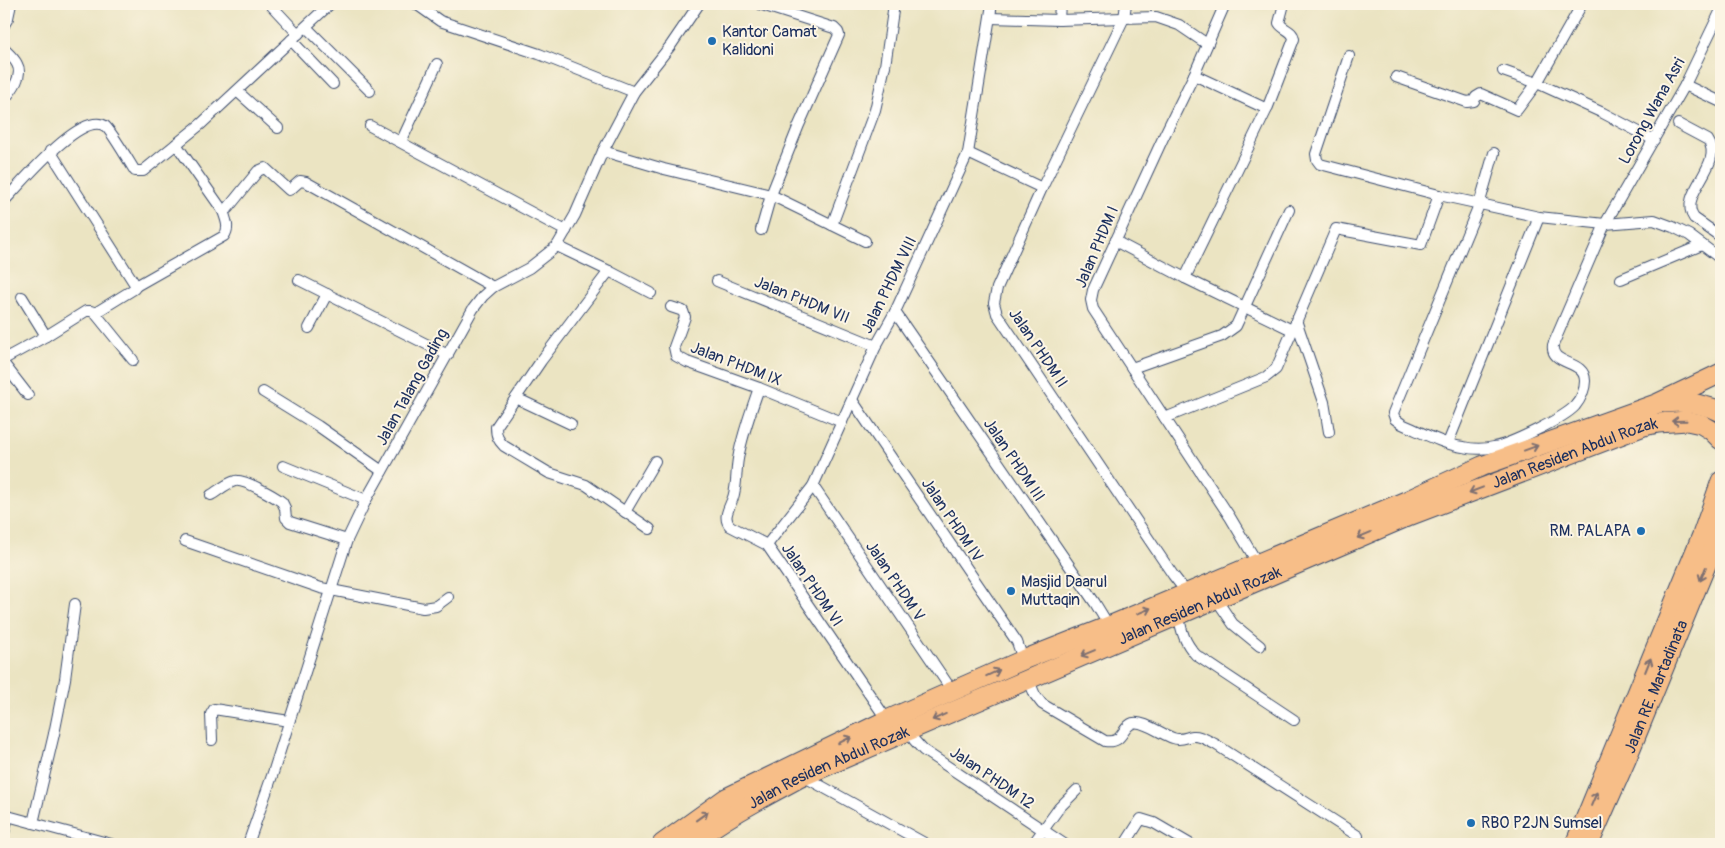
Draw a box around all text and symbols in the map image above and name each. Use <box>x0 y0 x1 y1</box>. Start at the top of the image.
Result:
place label: Kantor Camat Kalidoni <box>722 22 817 60</box>
marker: Kantor Camat Kalidoni <box>706 35 718 47</box>
street label: Lorong Wana Asri <box>1614 54 1690 168</box>
street label: Jalan PHDM I <box>1071 203 1123 291</box>
street label: Jalan PHDM VIII <box>857 233 921 337</box>
street label: Jalan PHDM VII <box>751 272 853 328</box>
street label: Jalan PHDM II <box>1004 305 1072 391</box>
street label: Jalan Talang Gading <box>372 325 452 449</box>
street label: Jalan PHDM IX <box>688 337 784 391</box>
street label: Jalan Residen Abdul Rozak <box>1489 413 1660 493</box>
street label: Jalan PHDM III <box>979 415 1049 505</box>
one-way arrow <box>1671 416 1687 426</box>
one-way arrow <box>1523 443 1539 452</box>
street label: Jalan PHDM IV <box>917 474 987 566</box>
one-way arrow <box>1469 485 1484 495</box>
place label: RM. PALAPA <box>1549 521 1631 541</box>
marker: RM. PALAPA <box>1635 525 1647 537</box>
one-way arrow <box>1357 531 1372 541</box>
street label: Jalan PHDM V <box>861 537 929 625</box>
street label: Jalan PHDM VI <box>777 539 847 631</box>
street label: Jalan Residen Abdul Rozak <box>1115 562 1285 649</box>
one-way arrow <box>1698 566 1707 581</box>
place label: Masjid Daarul Muttaqin <box>1021 572 1107 610</box>
marker: Masjid Daarul Muttaqin <box>1005 585 1017 597</box>
one-way arrow <box>1136 606 1151 615</box>
street label: Jalan RE. Martadinata <box>1620 617 1692 756</box>
one-way arrow <box>1081 650 1096 659</box>
one-way arrow <box>1644 658 1653 673</box>
one-way arrow <box>985 668 1000 678</box>
one-way arrow <box>932 713 947 723</box>
street label: Jalan Residen Abdul Rozak <box>745 721 913 814</box>
one-way arrow <box>837 735 852 745</box>
street label: Jalan PHDM 12 <box>946 742 1038 814</box>
one-way arrow <box>1589 792 1599 807</box>
one-way arrow <box>695 811 709 821</box>
place label: RBO P2JN Sumsel <box>1481 813 1602 833</box>
marker: RBO P2JN Sumsel <box>1465 817 1477 829</box>

